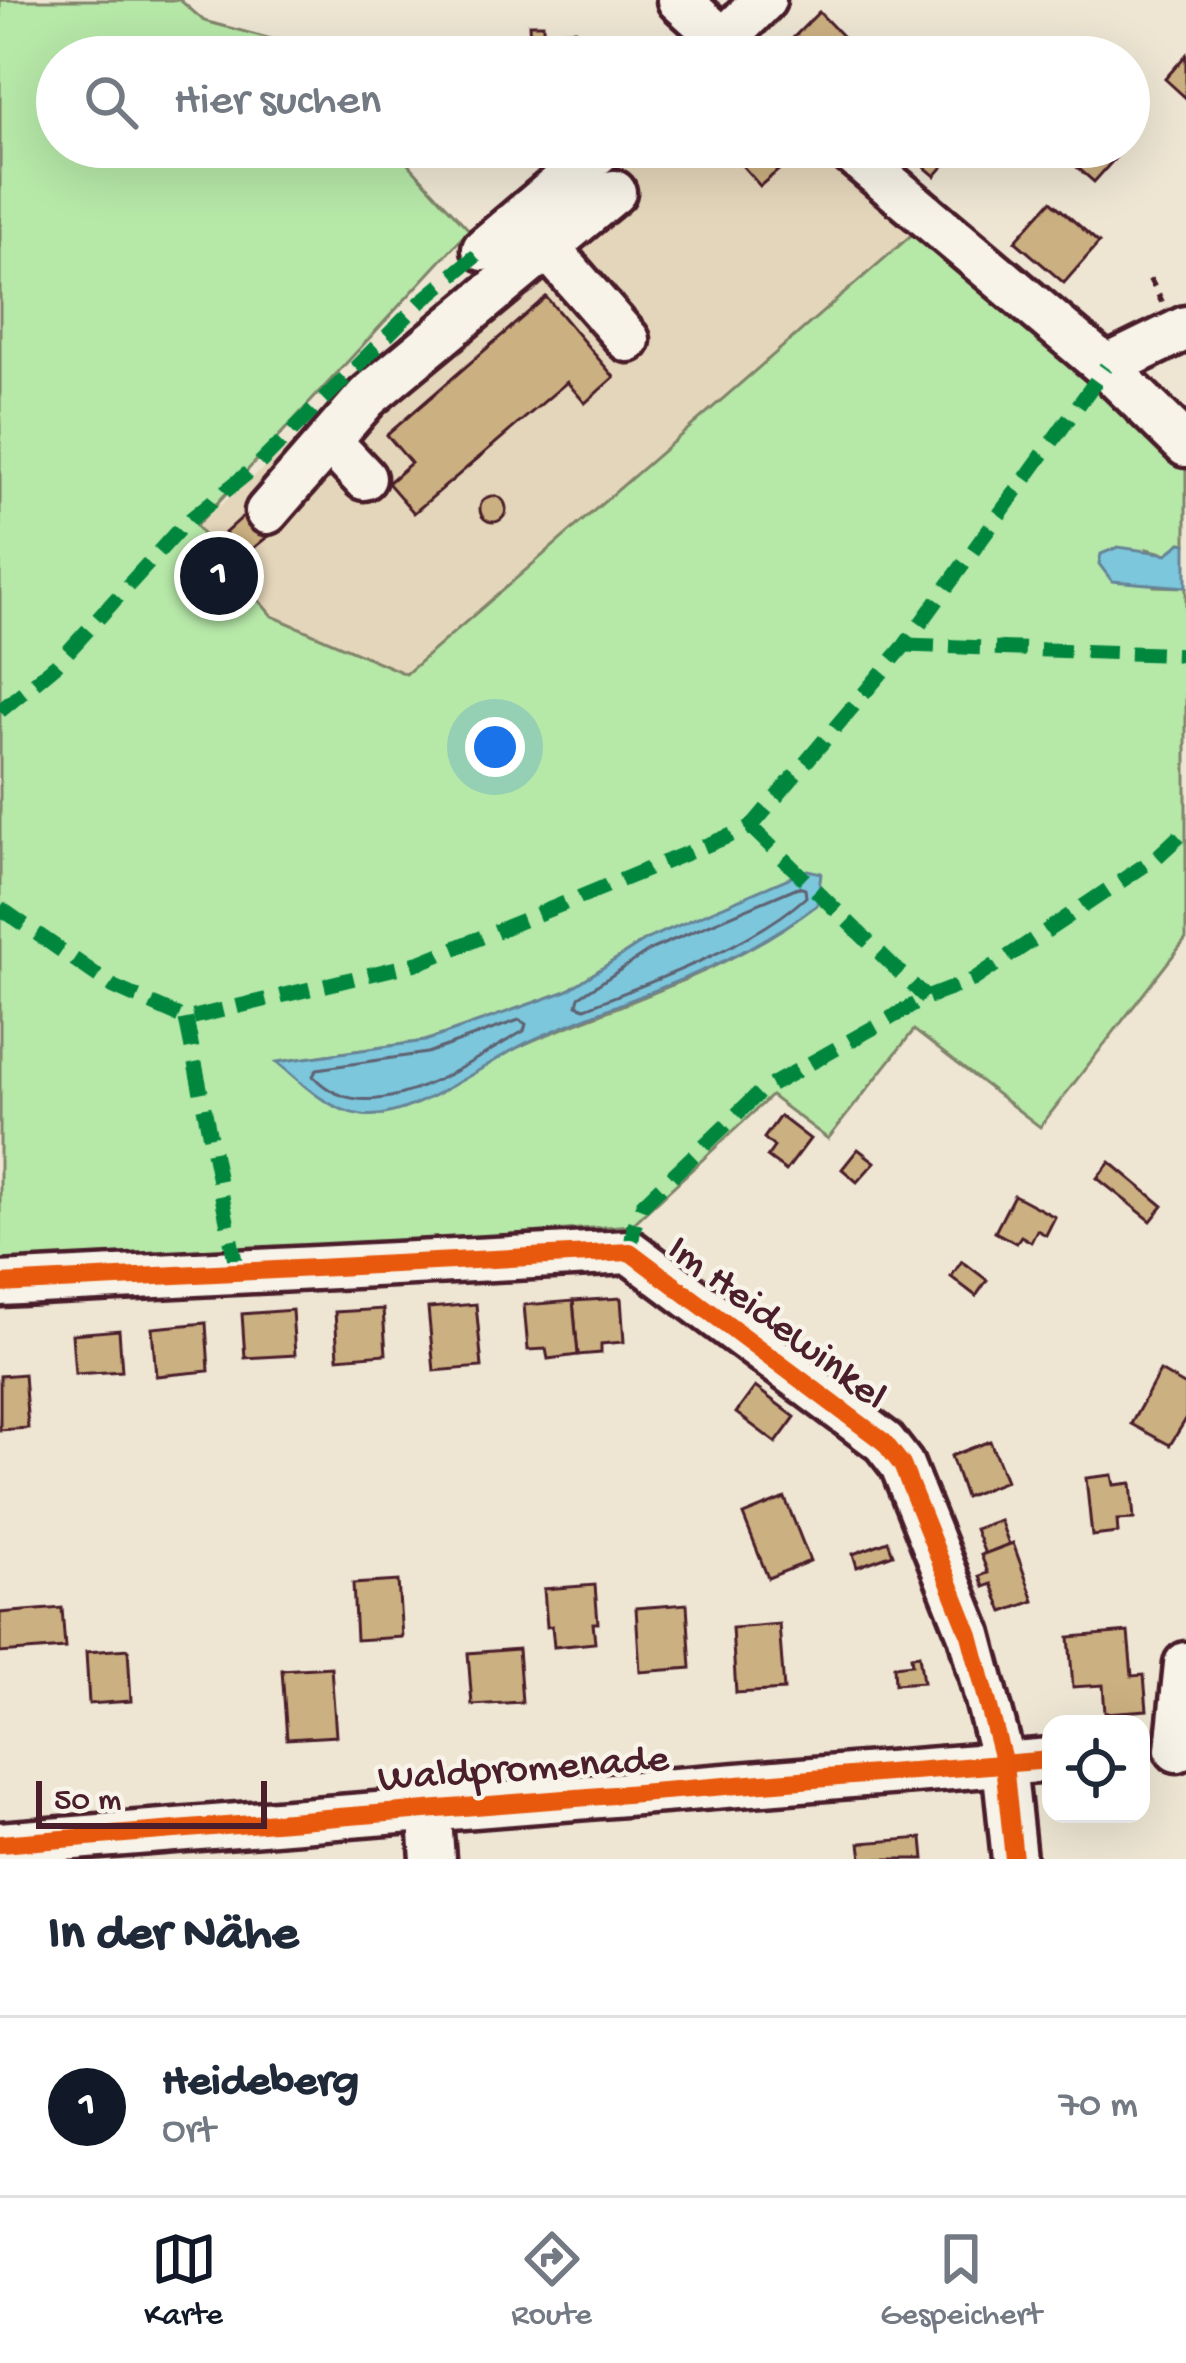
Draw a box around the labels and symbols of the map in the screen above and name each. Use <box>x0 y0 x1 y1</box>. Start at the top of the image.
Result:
pin: 1 <box>180 531 258 621</box>
your location <box>465 717 525 777</box>
street label: Im Heidewinkel <box>656 1227 895 1423</box>
street label: Waldpromenade <box>377 1737 672 1806</box>
scale bar <box>36 1775 267 1828</box>

